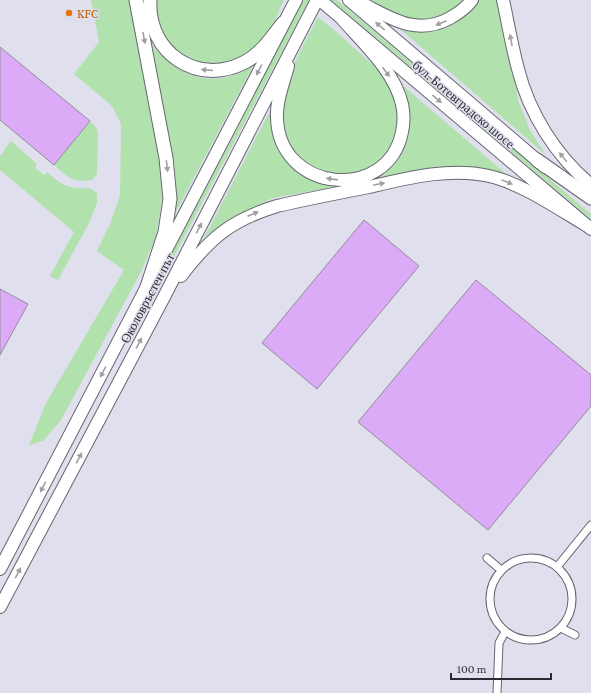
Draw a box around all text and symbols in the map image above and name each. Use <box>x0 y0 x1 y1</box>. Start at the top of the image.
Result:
place label: KFC <box>77 6 99 21</box>
marker: KFC <box>64 8 74 18</box>
one-way arrow <box>434 20 446 26</box>
one-way arrow <box>374 21 385 30</box>
one-way arrow <box>141 32 147 44</box>
one-way arrow <box>508 34 514 46</box>
street label: бул. Ботевградско шосе <box>410 57 518 152</box>
one-way arrow <box>256 64 263 76</box>
one-way arrow <box>382 66 390 77</box>
one-way arrow <box>201 67 213 74</box>
one-way arrow <box>432 95 443 104</box>
one-way arrow <box>559 152 568 163</box>
one-way arrow <box>164 160 170 172</box>
one-way arrow <box>326 176 338 182</box>
one-way arrow <box>501 179 513 185</box>
one-way arrow <box>373 181 385 187</box>
one-way arrow <box>247 211 258 217</box>
one-way arrow <box>196 222 203 233</box>
street label: Околовръстен път <box>117 250 178 346</box>
one-way arrow <box>136 337 143 349</box>
one-way arrow <box>99 366 106 378</box>
one-way arrow <box>76 452 82 464</box>
one-way arrow <box>39 481 46 493</box>
one-way arrow <box>15 567 21 579</box>
scale bar <box>451 655 551 681</box>
text: 100 m <box>457 662 487 676</box>

